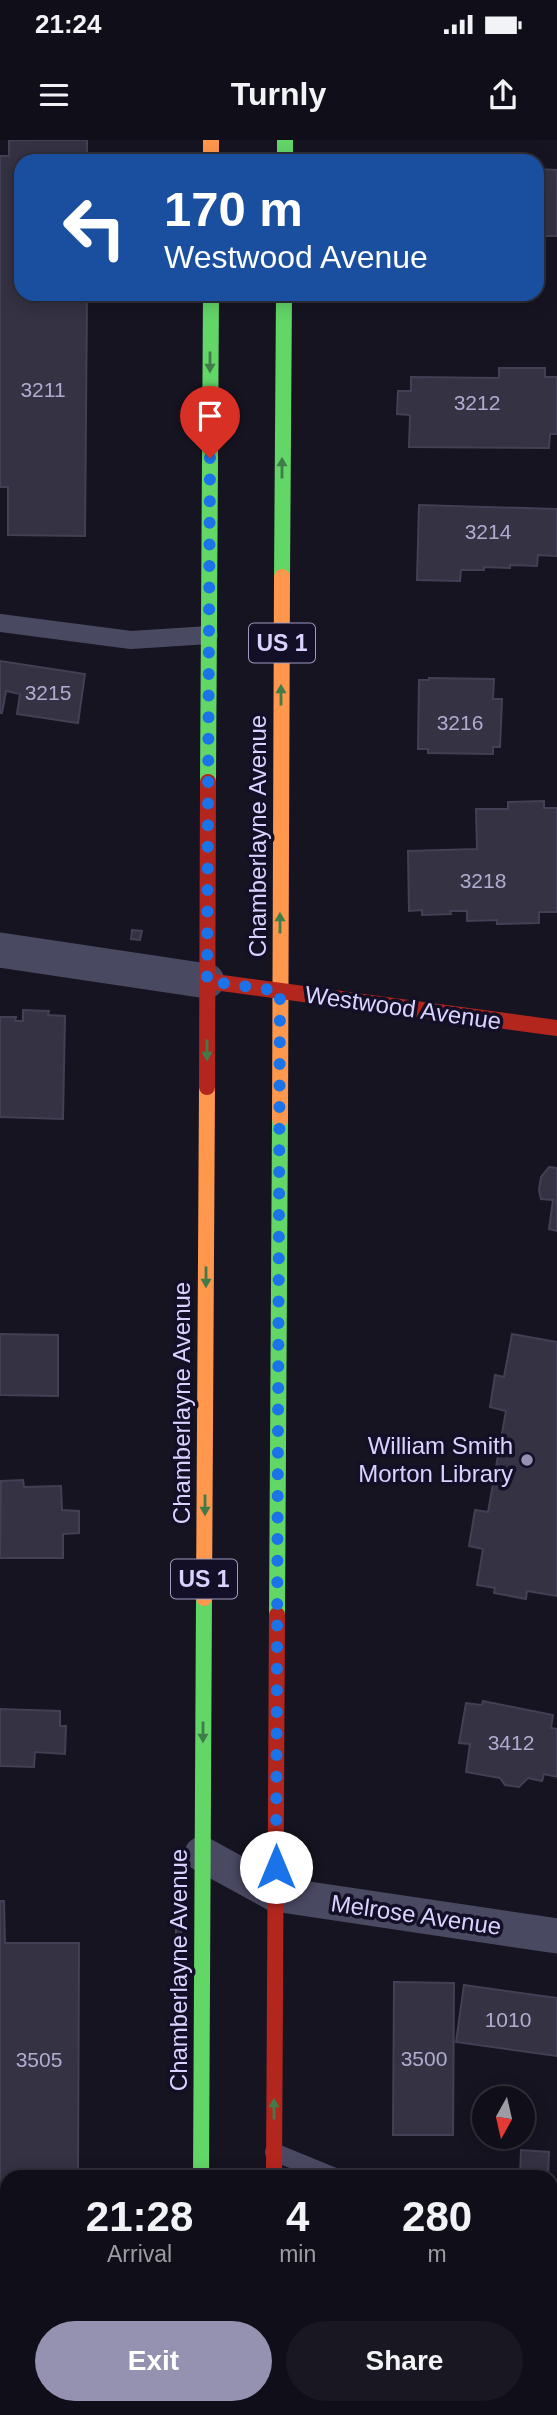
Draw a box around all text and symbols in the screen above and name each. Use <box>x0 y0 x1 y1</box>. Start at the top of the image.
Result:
text: 21:24 <box>35 9 102 39</box>
icon: menu <box>35 76 73 114</box>
text: Turnly <box>231 76 326 112</box>
icon: share <box>484 76 522 114</box>
icon: left <box>49 182 140 273</box>
text: 170 m <box>164 182 303 236</box>
text: Westwood Avenue <box>164 239 428 275</box>
one-way arrow <box>204 351 216 373</box>
house number: 3211 <box>20 378 66 401</box>
pin <box>180 386 240 458</box>
house number: 3212 <box>454 391 500 414</box>
icon: arrive <box>191 397 229 435</box>
one-way arrow <box>276 457 288 479</box>
house number: 3214 <box>465 520 512 543</box>
road number: US 1 <box>249 624 315 663</box>
house number: 3215 <box>25 681 71 704</box>
one-way arrow <box>275 684 287 706</box>
house number: 3216 <box>437 711 483 734</box>
street label: Chamberlayne Avenue <box>244 715 271 957</box>
house number: 3218 <box>460 869 506 892</box>
one-way arrow <box>274 912 286 934</box>
street label: Westwood Avenue <box>303 980 503 1035</box>
one-way arrow <box>201 1039 213 1061</box>
one-way arrow <box>200 1266 212 1288</box>
street label: Chamberlayne Avenue <box>168 1282 195 1524</box>
place label: William Smith Morton Library <box>358 1432 513 1487</box>
marker: William Smith Morton Library <box>519 1452 535 1468</box>
one-way arrow <box>199 1494 210 1516</box>
road number: US 1 <box>171 1560 237 1598</box>
one-way arrow <box>197 1721 209 1743</box>
house number: 3412 <box>488 1731 534 1754</box>
position arrow <box>239 1830 313 1904</box>
street label: Chamberlayne Avenue <box>165 1849 192 2091</box>
street label: Melrose Avenue <box>329 1889 503 1940</box>
house number: 1010 <box>485 2008 531 2031</box>
house number: 3500 <box>401 2047 447 2070</box>
house number: 3505 <box>16 2048 62 2071</box>
north arrow <box>472 2086 536 2149</box>
map controls <box>472 2086 535 2149</box>
one-way arrow <box>268 2098 280 2120</box>
text: 21:28 <box>86 2193 193 2240</box>
text: 4 <box>286 2193 309 2240</box>
text: 280 <box>402 2193 472 2240</box>
text: Arrival <box>107 2241 172 2267</box>
text: min <box>279 2241 316 2267</box>
text: m <box>428 2241 447 2267</box>
button: Exit <box>35 2321 272 2401</box>
button: Share <box>286 2321 523 2401</box>

